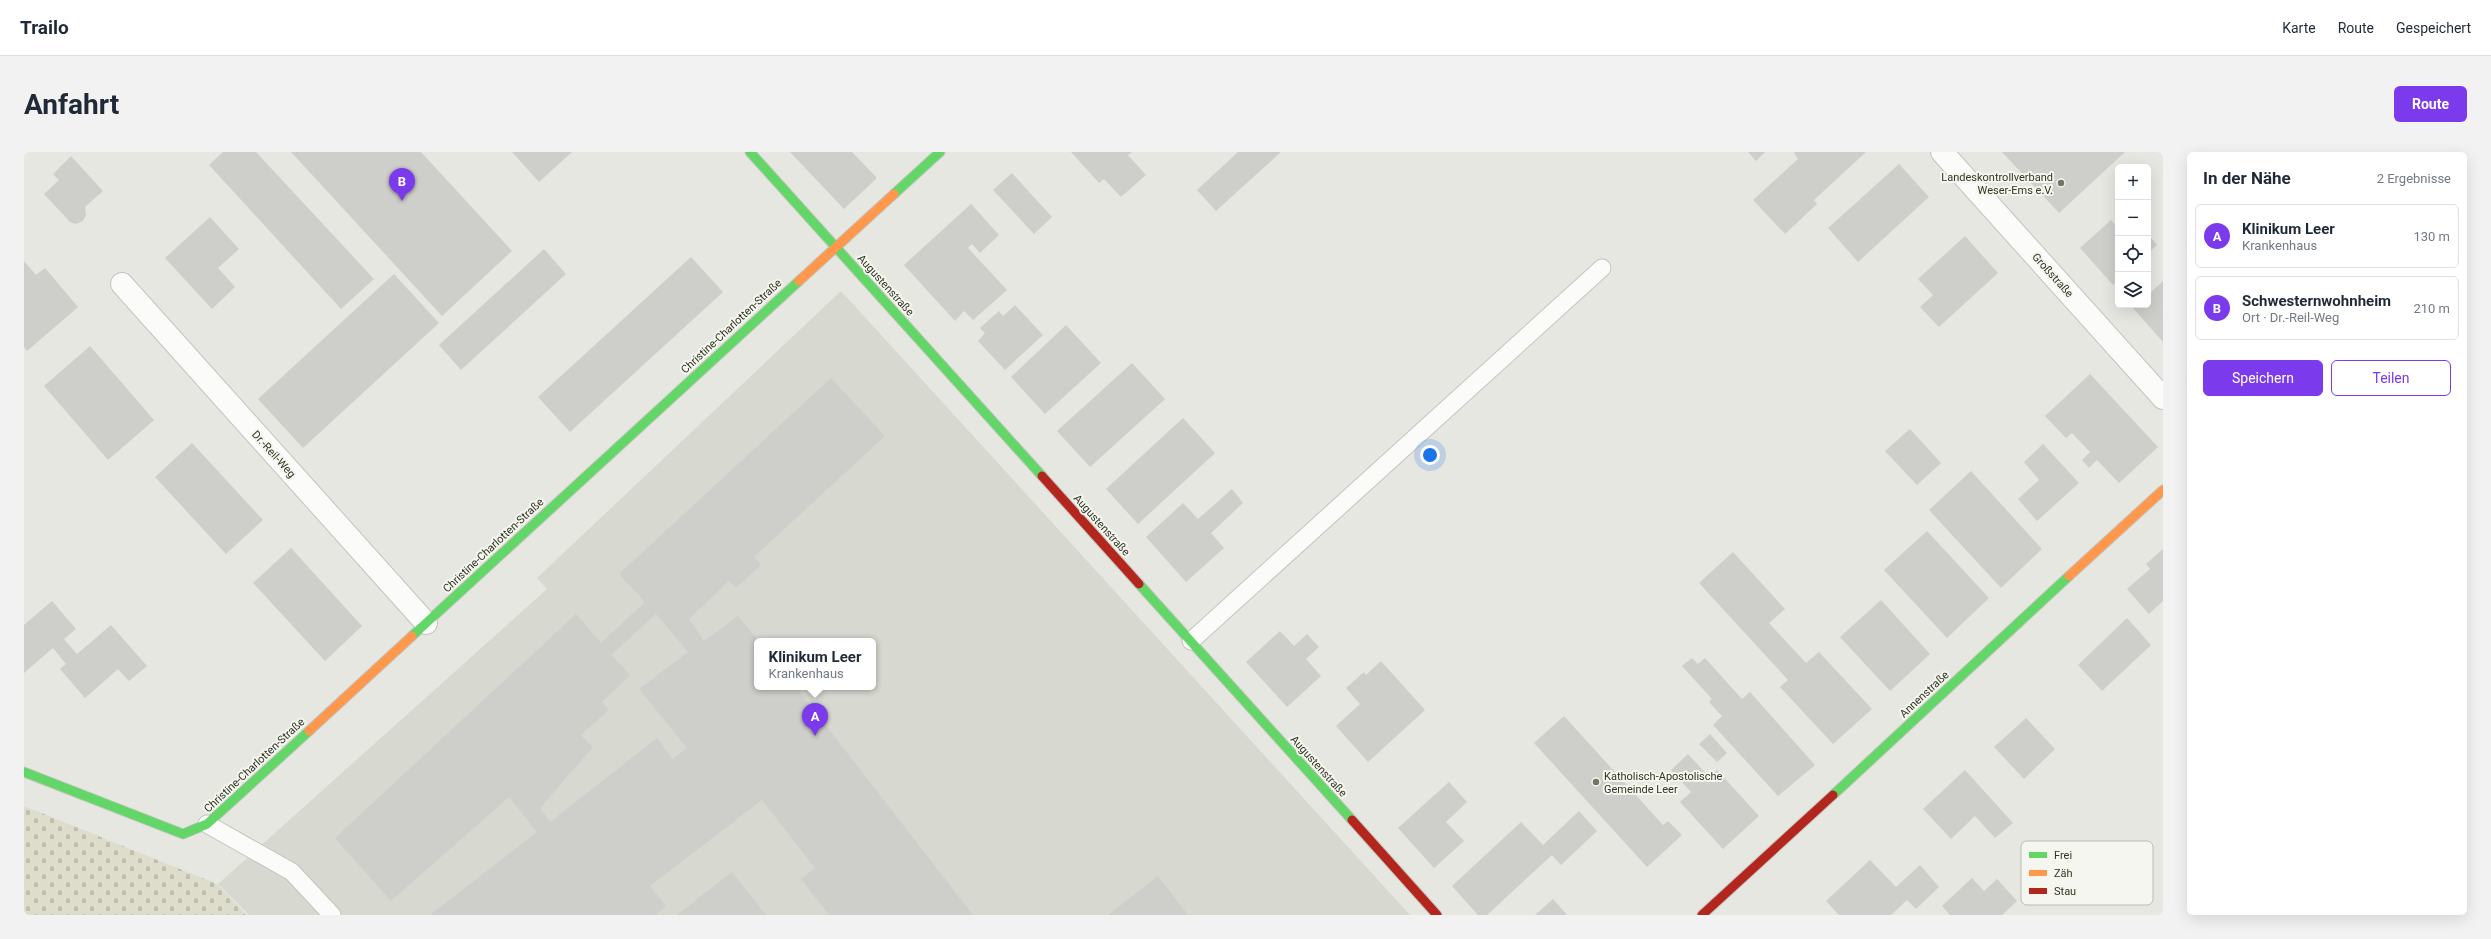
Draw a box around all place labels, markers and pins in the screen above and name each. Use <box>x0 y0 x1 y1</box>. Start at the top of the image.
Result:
pin: B <box>389 168 415 201</box>
place label: Landeskontrollverband Weser-Ems e.V. <box>1941 171 2053 197</box>
marker: Landeskontrollverband Weser-Ems e.V. <box>2056 178 2066 188</box>
pin: A <box>802 703 828 736</box>
place label: Katholisch-Apostolische Gemeinde Leer <box>1604 770 1723 796</box>
marker: Katholisch-Apostolische Gemeinde Leer <box>1591 777 1601 787</box>

